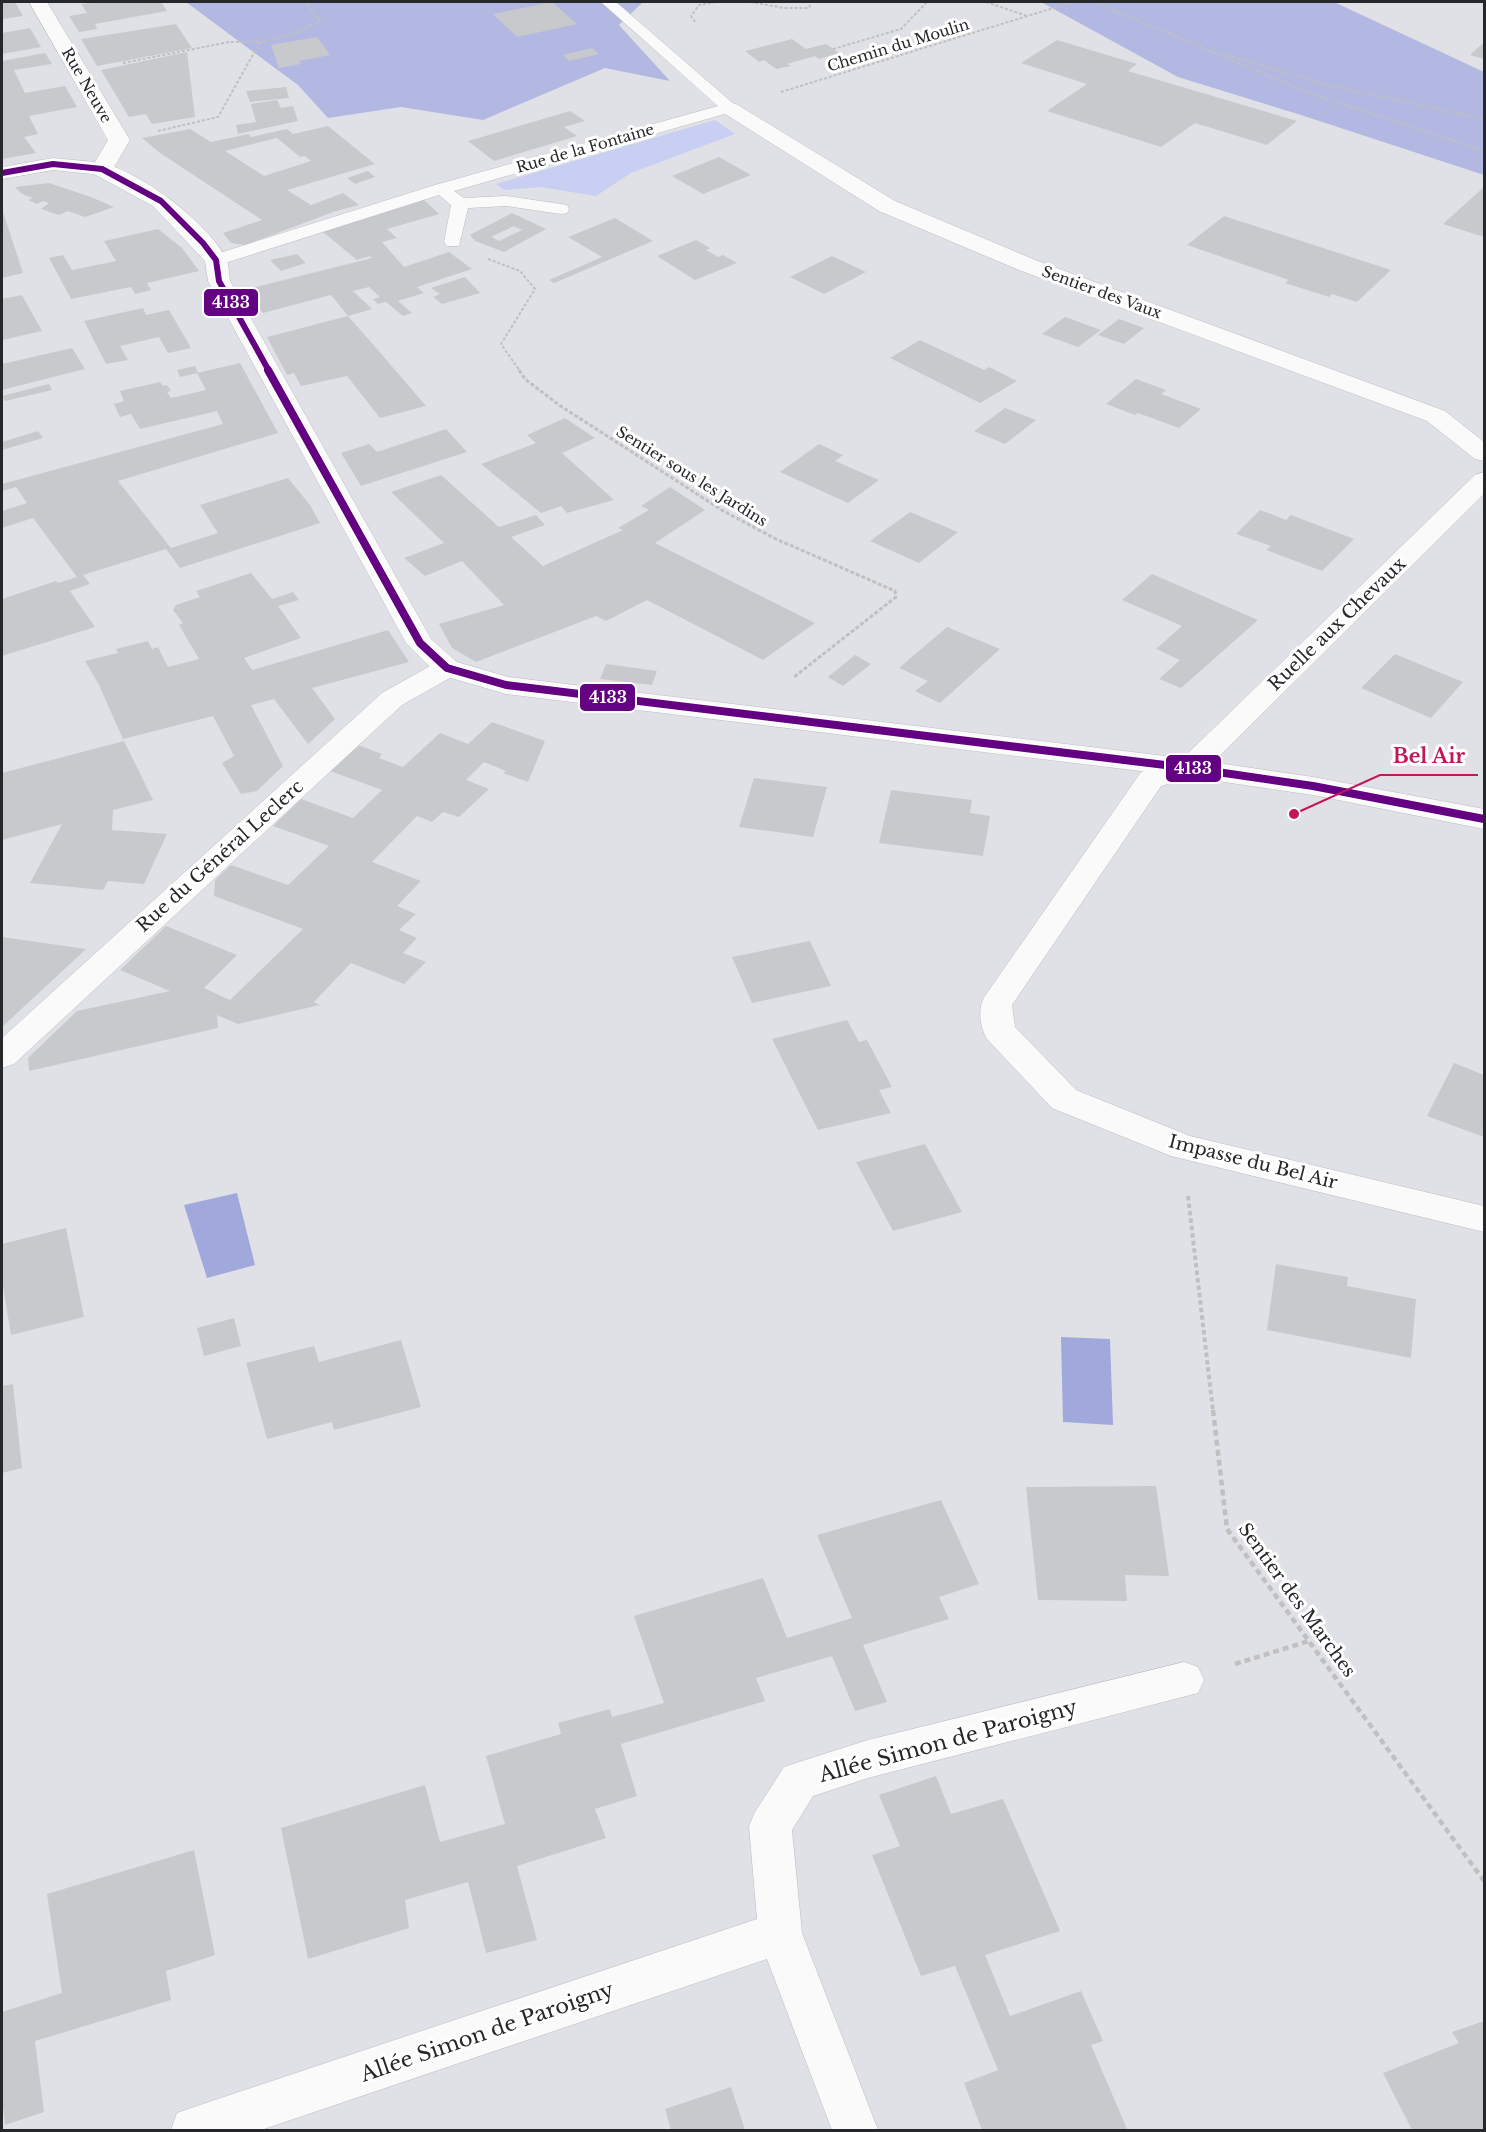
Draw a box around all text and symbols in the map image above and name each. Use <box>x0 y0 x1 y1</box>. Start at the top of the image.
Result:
street label: Chemin du Moulin <box>825 14 971 76</box>
street label: Rue Neuve <box>58 44 116 126</box>
street label: Rue de la Fontaine <box>514 119 656 177</box>
street label: Sentier des Vaux <box>1039 262 1165 322</box>
line badge: 4133 <box>203 288 259 317</box>
text: 4133 <box>212 292 250 312</box>
street label: Sentier sous les Jardins <box>613 422 771 530</box>
street label: Ruelle aux Chevaux <box>1264 553 1410 695</box>
line badge: 4133 <box>579 683 636 712</box>
text: 4133 <box>589 687 627 707</box>
callout: Bel Air <box>1380 737 1478 775</box>
text: Bel Air <box>1393 744 1465 768</box>
line badge: 4133 <box>1165 754 1222 783</box>
text: 4133 <box>1174 758 1212 778</box>
street label: Rue du Général Leclerc <box>132 775 308 937</box>
street label: Impasse du Bel Air <box>1166 1130 1340 1194</box>
street label: Sentier des Marches <box>1234 1519 1360 1681</box>
street label: Allée Simon de Paroigny <box>815 1694 1080 1788</box>
street label: Allée Simon de Paroigny <box>356 1976 618 2088</box>

